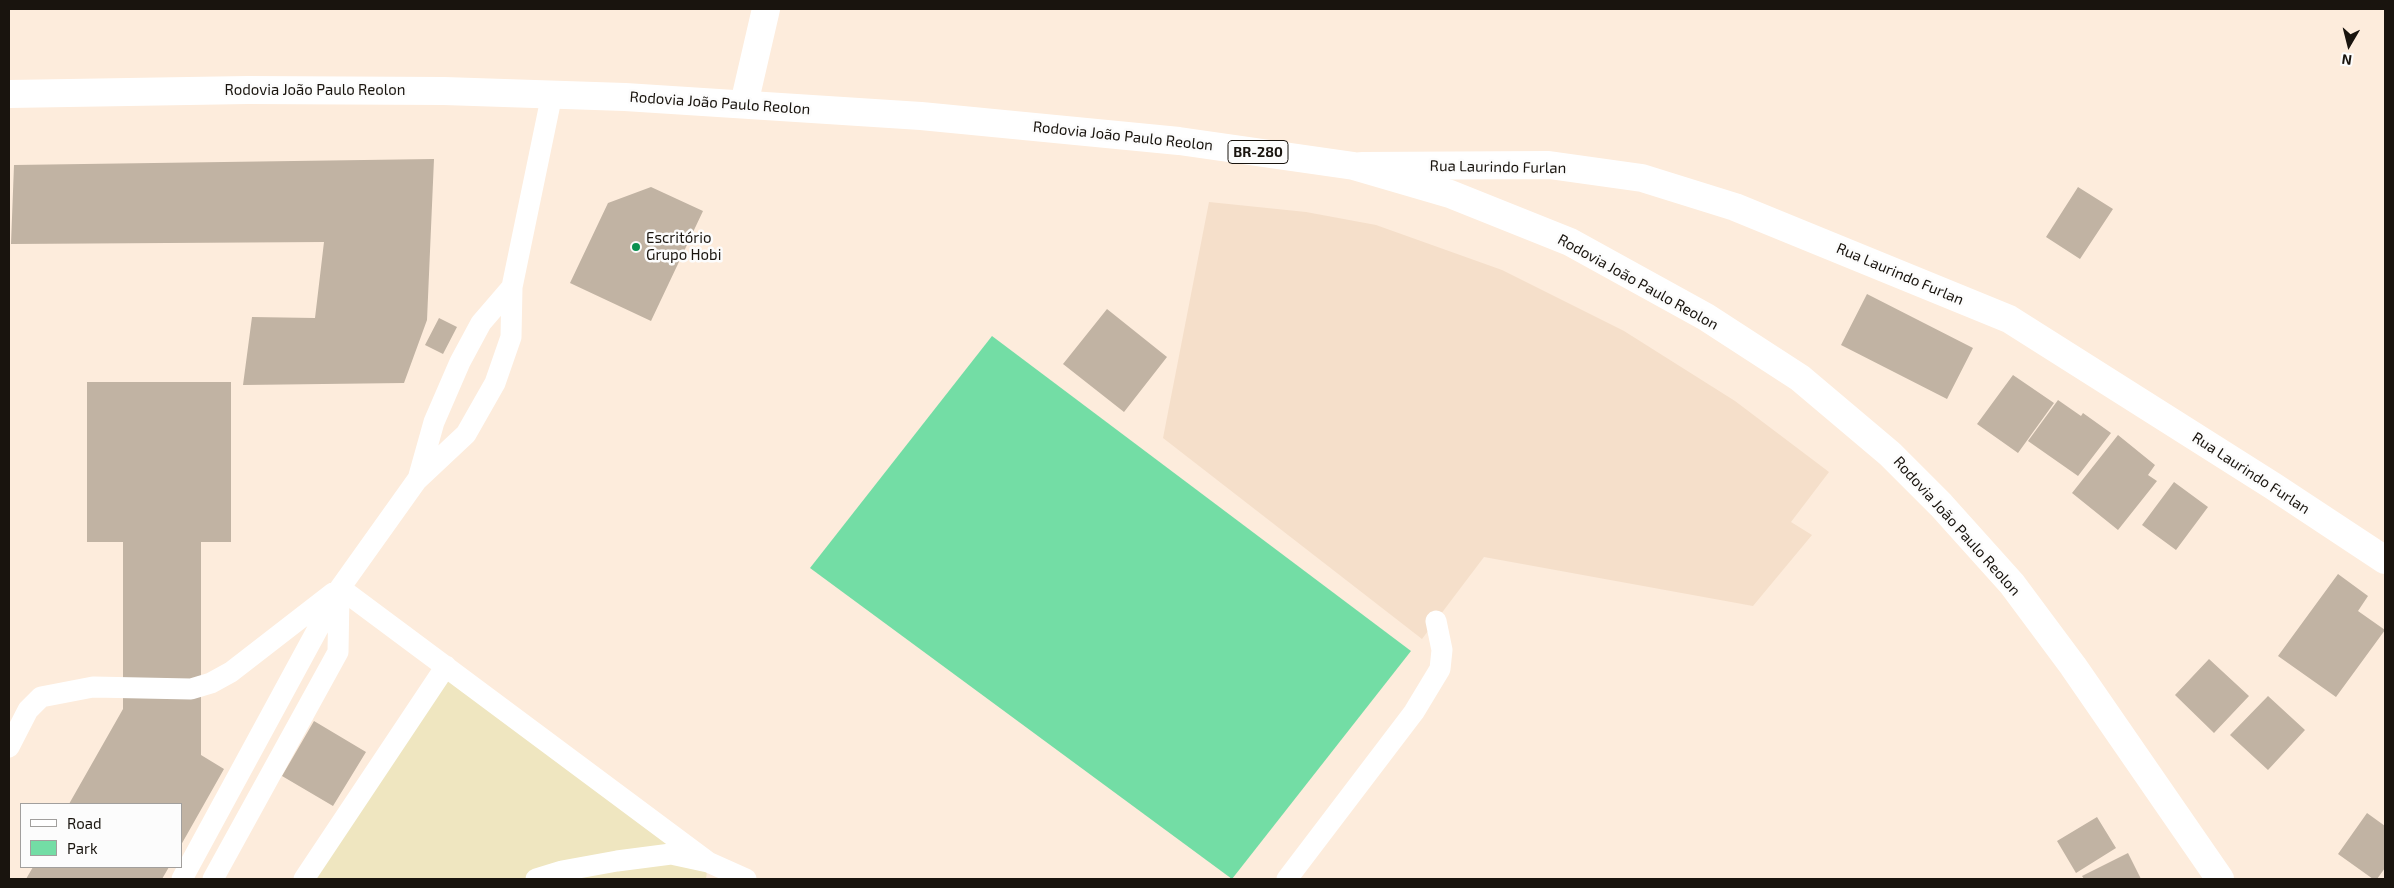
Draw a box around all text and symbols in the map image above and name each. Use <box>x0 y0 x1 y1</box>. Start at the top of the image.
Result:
north arrow <box>2324 20 2374 70</box>
text: N <box>2341 51 2353 69</box>
street label: Rodovia João Paulo Reolon <box>224 81 406 99</box>
street label: Rodovia João Paulo Reolon <box>629 88 811 118</box>
street label: Rodovia João Paulo Reolon <box>1032 118 1214 154</box>
road number: BR-280 <box>1228 140 1288 163</box>
street label: Rua Laurindo Furlan <box>1430 157 1566 177</box>
place label: Escritório Grupo Hobi <box>646 229 721 264</box>
street label: Rodovia João Paulo Reolon <box>1554 230 1722 334</box>
street label: Rua Laurindo Furlan <box>1834 239 1966 309</box>
marker: Escritório Grupo Hobi <box>630 241 642 253</box>
street label: Rua Laurindo Furlan <box>2189 428 2313 518</box>
street label: Rodovia João Paulo Reolon <box>1890 453 2024 599</box>
legend <box>20 803 182 868</box>
text: Road <box>67 814 102 832</box>
text: Park <box>67 839 98 857</box>

